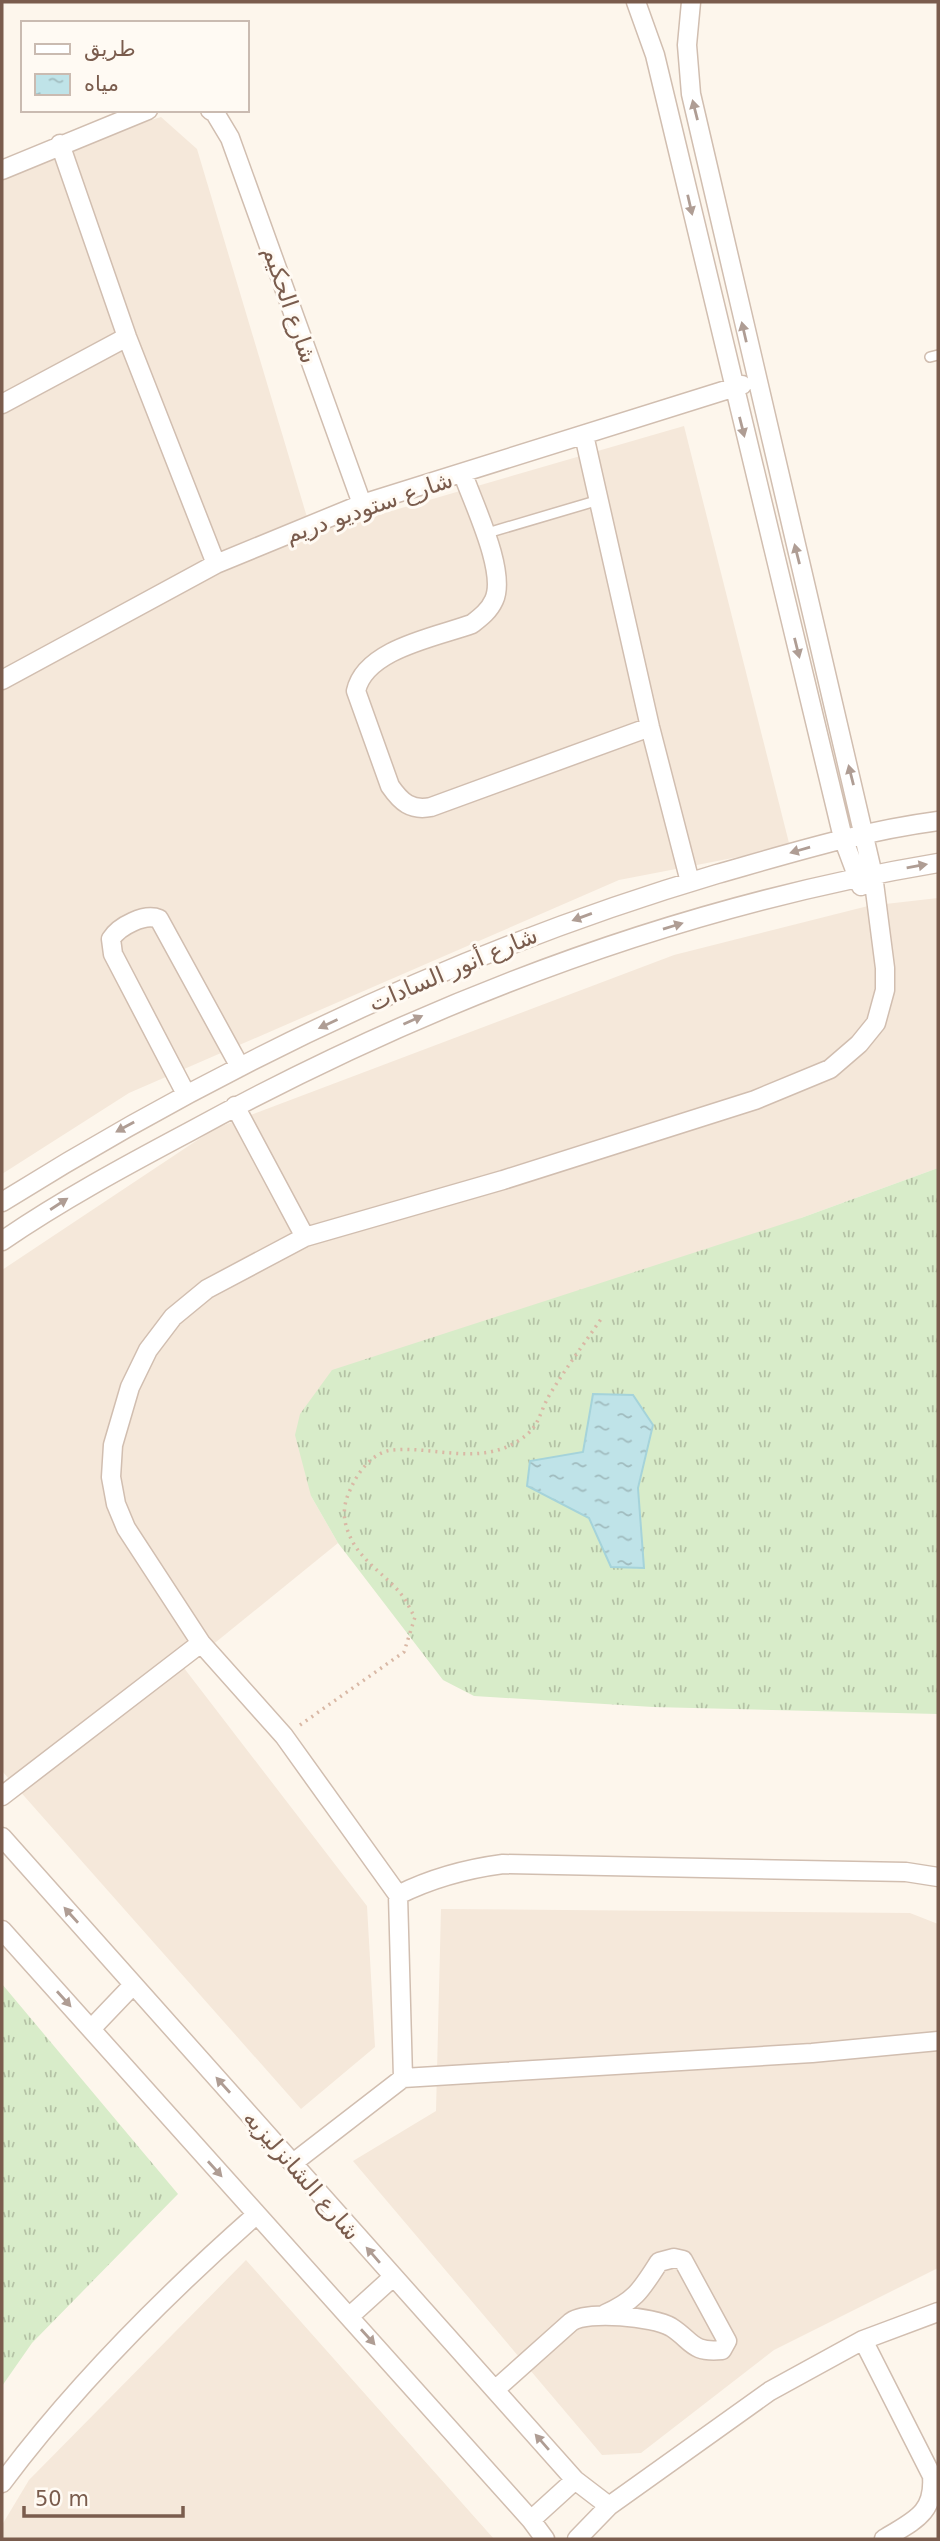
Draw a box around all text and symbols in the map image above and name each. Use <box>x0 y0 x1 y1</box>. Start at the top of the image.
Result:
legend <box>21 21 248 112</box>
text: طريق <box>84 37 136 61</box>
text: مياه <box>84 72 119 96</box>
one-way arrow <box>689 99 700 121</box>
one-way arrow <box>685 194 696 216</box>
street label: شارع الحكيم <box>257 243 322 367</box>
one-way arrow <box>739 321 750 343</box>
one-way arrow <box>737 416 748 438</box>
street label: شارع ستوديو دريم <box>282 466 456 549</box>
one-way arrow <box>791 542 802 564</box>
one-way arrow <box>792 637 803 659</box>
one-way arrow <box>845 764 856 786</box>
one-way arrow <box>789 846 810 856</box>
one-way arrow <box>906 860 928 871</box>
one-way arrow <box>572 912 593 923</box>
street label: شارع أنور السادات <box>364 920 542 1017</box>
one-way arrow <box>662 921 683 931</box>
one-way arrow <box>403 1014 423 1026</box>
one-way arrow <box>317 1019 338 1030</box>
one-way arrow <box>115 1121 135 1133</box>
one-way arrow <box>49 1198 69 1211</box>
one-way arrow <box>63 1906 79 1924</box>
one-way arrow <box>56 1990 71 2007</box>
one-way arrow <box>215 2077 231 2094</box>
street label: شارع الشانزليزيه <box>238 2105 366 2246</box>
one-way arrow <box>207 2160 223 2178</box>
one-way arrow <box>365 2246 381 2264</box>
one-way arrow <box>360 2328 376 2346</box>
one-way arrow <box>535 2434 550 2451</box>
scale bar <box>24 2474 184 2518</box>
text: 50 m <box>35 2487 89 2511</box>

